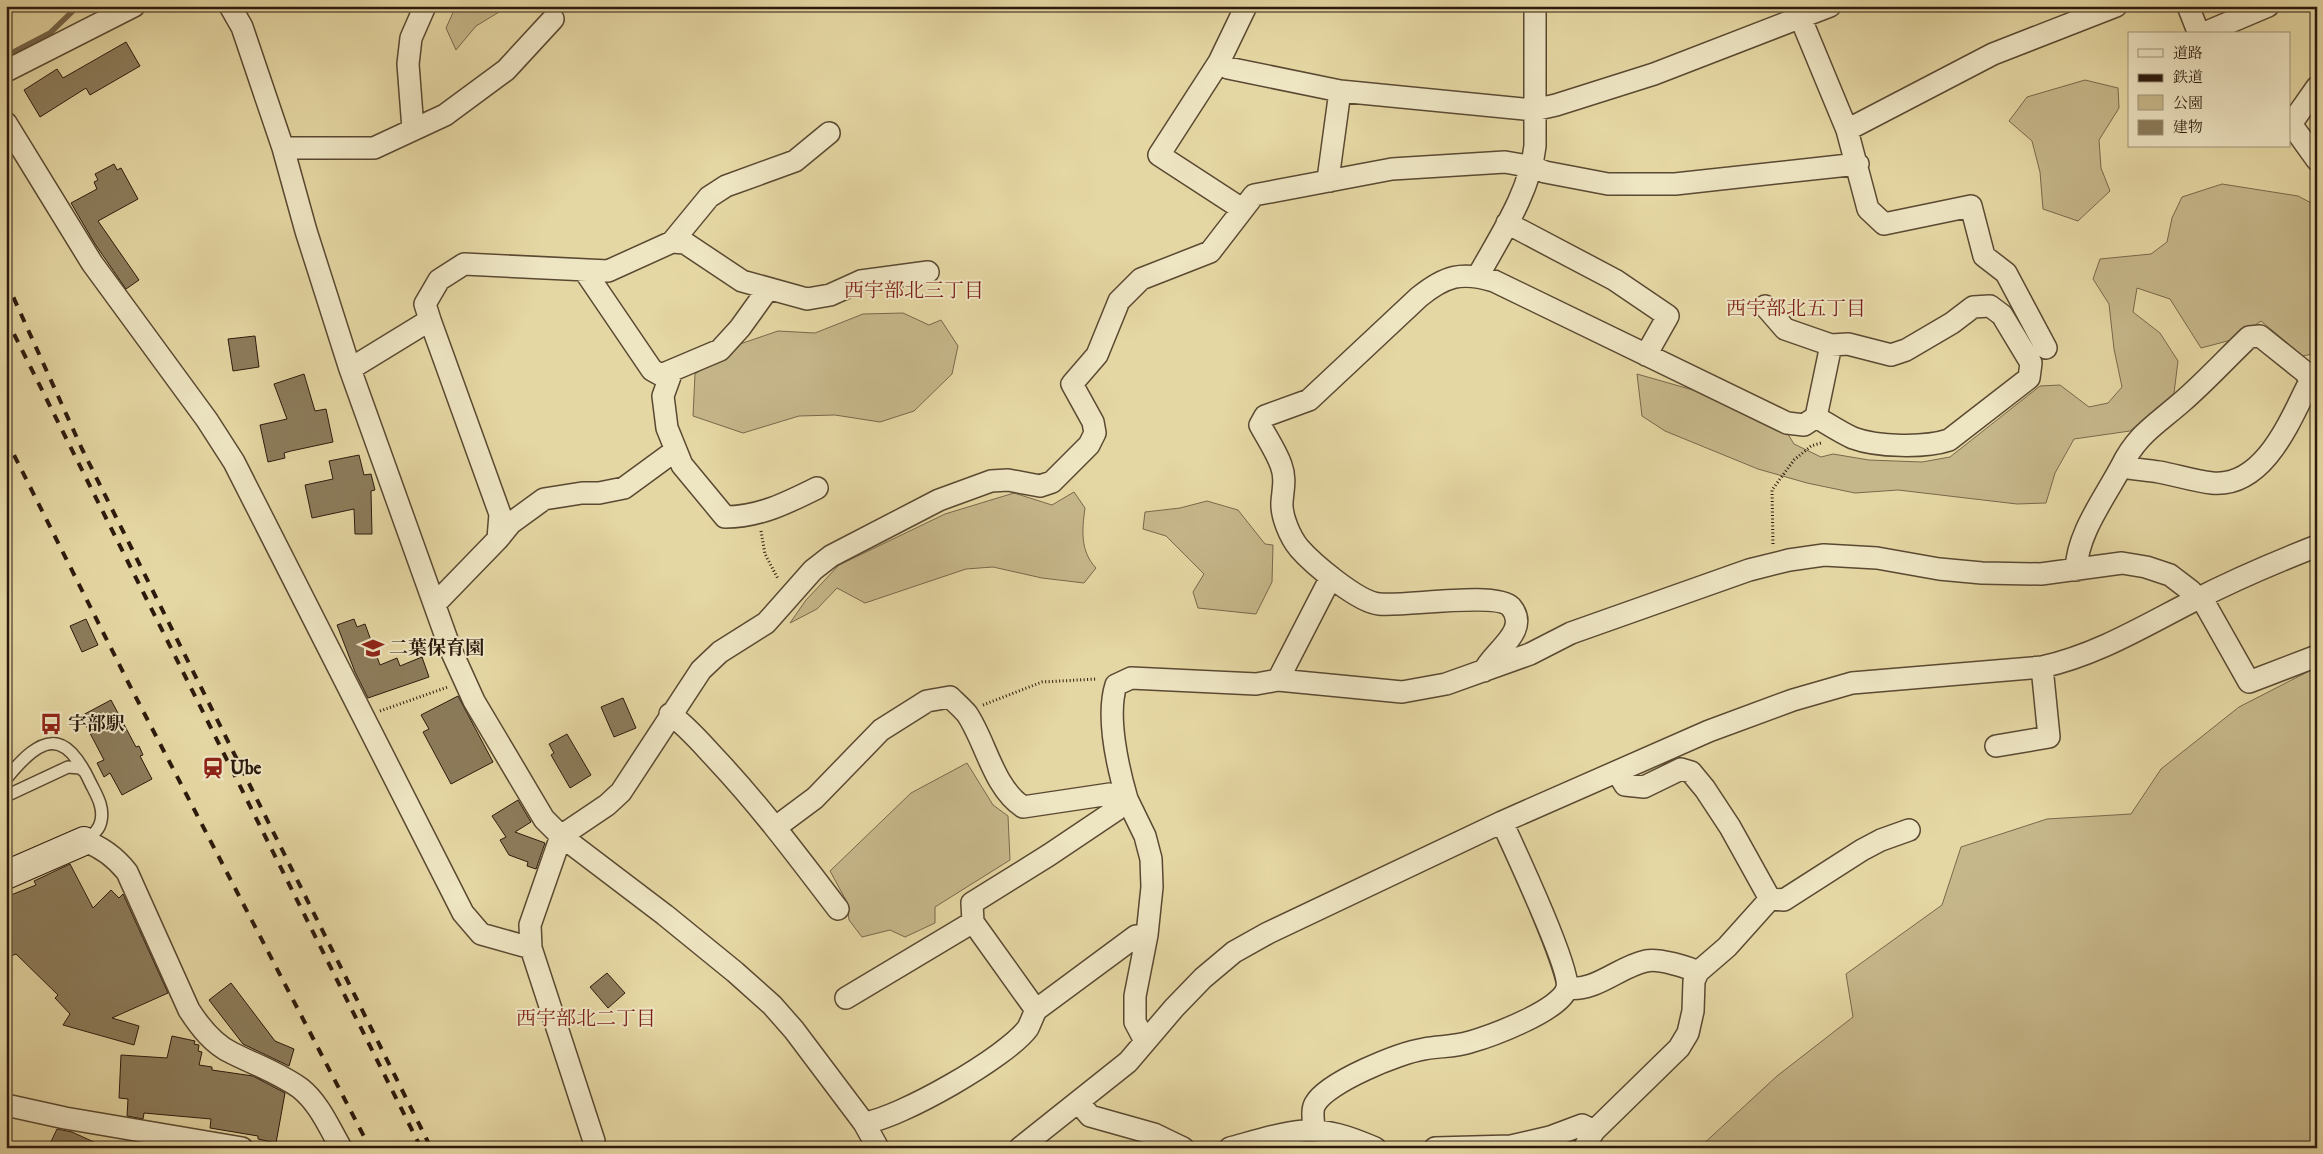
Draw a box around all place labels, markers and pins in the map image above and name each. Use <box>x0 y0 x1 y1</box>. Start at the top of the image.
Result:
school or university icon: 二葉保育園 <box>360 635 386 661</box>
place label: 二葉保育園 <box>389 637 484 660</box>
bus stop icon: 宇部駅 <box>38 711 64 737</box>
place label: 宇部駅 <box>68 713 125 736</box>
station icon: Ube <box>200 755 226 781</box>
place label: Ube <box>230 757 262 780</box>

